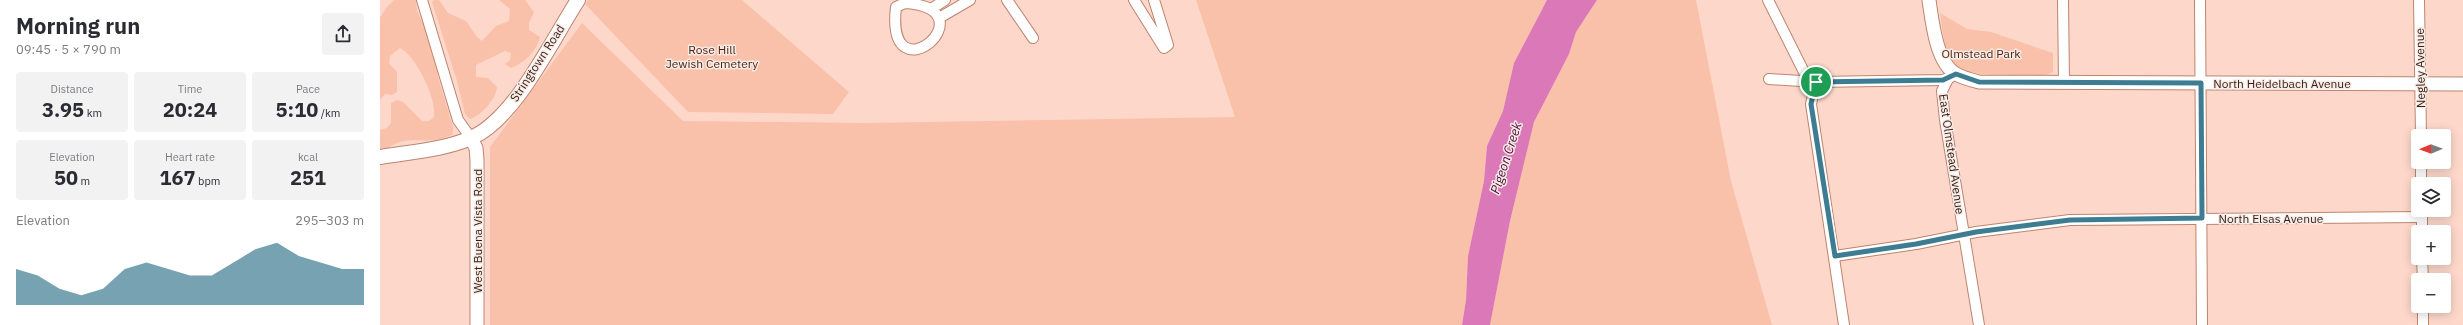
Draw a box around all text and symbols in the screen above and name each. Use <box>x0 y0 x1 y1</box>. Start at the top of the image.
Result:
text: Morning run <box>16 11 140 40</box>
button: share <box>322 13 364 55</box>
street label: Stringtown Road <box>506 22 568 104</box>
street label: Negley Avenue <box>2412 27 2428 108</box>
text: 09:45 · 5 × 790 m <box>16 41 121 58</box>
park label: Rose Hill Jewish Cemetery <box>666 42 758 71</box>
park label: Olmstead Park <box>1941 46 2021 61</box>
pin <box>1799 65 1833 99</box>
icon: arrive <box>1805 71 1827 93</box>
street label: North Heidelbach Avenue <box>2213 76 2351 91</box>
text: Distance <box>51 82 93 96</box>
text: Time <box>178 82 202 96</box>
text: Pace <box>296 82 320 96</box>
street label: East Olmstead Avenue <box>1936 93 1968 215</box>
text: 3.95 <box>42 96 84 123</box>
text: 20:24 <box>163 96 217 123</box>
text: 5:10 <box>276 96 318 123</box>
text: km <box>84 106 102 120</box>
text: /km <box>318 106 340 120</box>
water label: Pigeon Creek <box>1486 120 1526 196</box>
north arrow <box>2411 129 2451 169</box>
map controls <box>2411 129 2451 313</box>
text: Elevation <box>49 150 95 164</box>
text: Heart rate <box>165 150 215 164</box>
text: kcal <box>298 150 318 164</box>
text: 50 <box>54 164 78 191</box>
text: 167 <box>160 164 196 191</box>
text: 251 <box>290 164 326 191</box>
street label: West Buena Vista Road <box>470 169 485 293</box>
text: m <box>78 174 90 188</box>
text: bpm <box>196 174 220 188</box>
button: layers <box>2411 177 2451 217</box>
street label: North Elsas Avenue <box>2219 211 2324 226</box>
text: Elevation <box>16 212 70 229</box>
text: 295–303 m <box>295 212 364 229</box>
button: + <box>2411 225 2451 265</box>
button: − <box>2411 273 2451 313</box>

